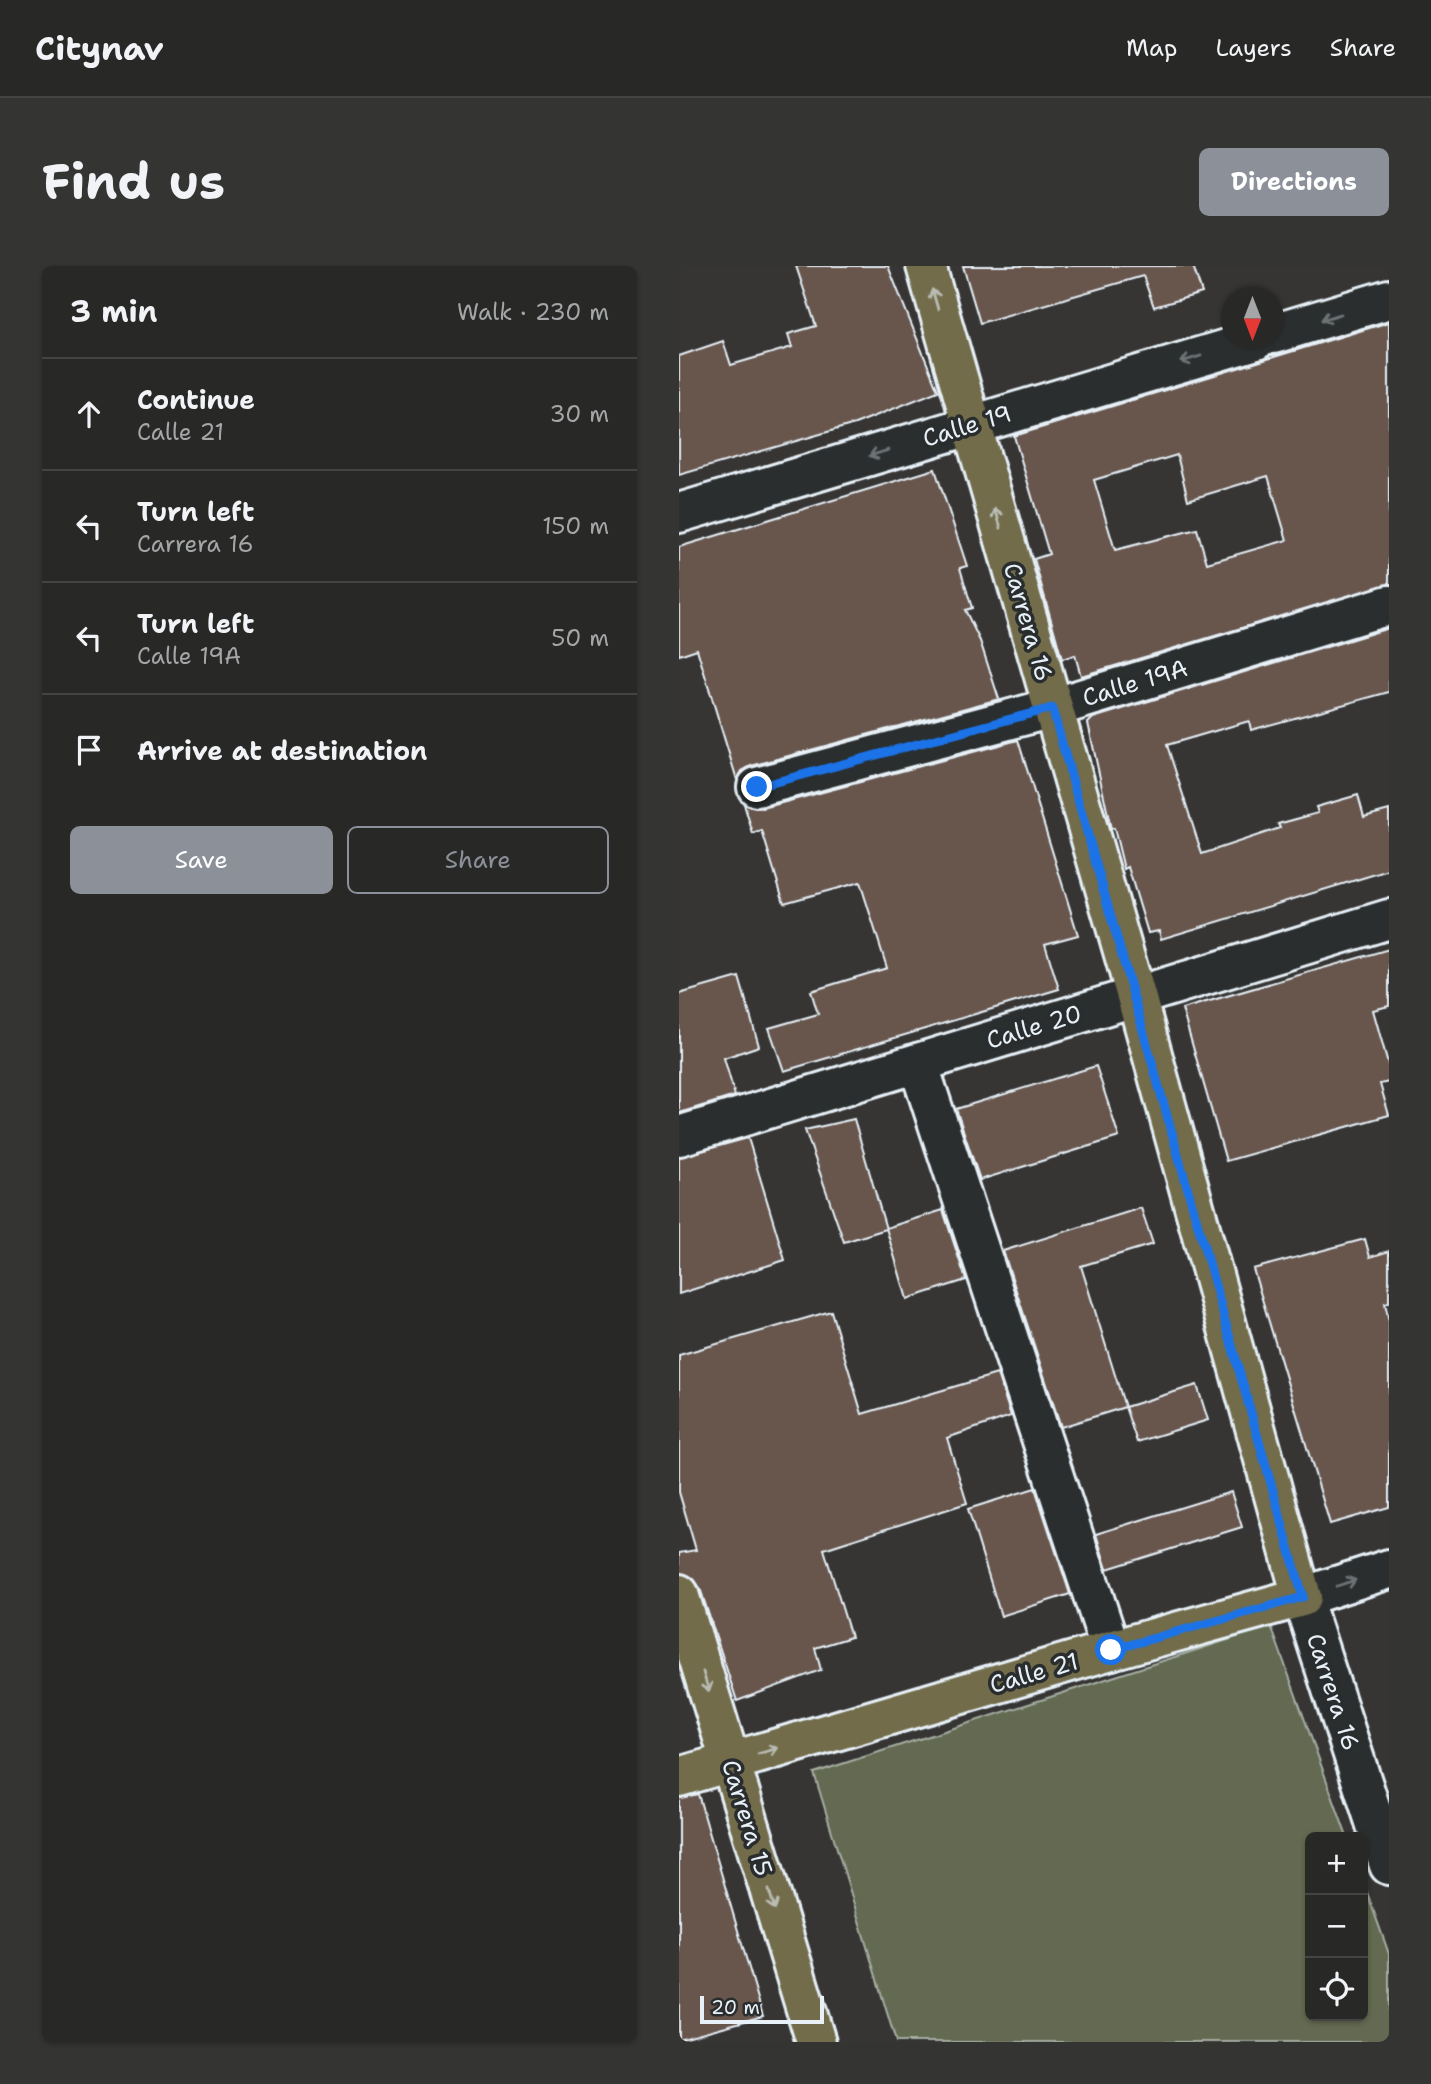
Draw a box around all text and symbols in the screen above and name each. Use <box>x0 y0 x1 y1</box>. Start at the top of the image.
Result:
text: Citynav <box>35 26 164 71</box>
text: Map <box>1126 32 1177 64</box>
text: Layers <box>1215 32 1292 64</box>
text: Share <box>1330 32 1396 64</box>
button: Directions <box>1199 148 1389 216</box>
text: Find us <box>42 149 225 215</box>
north arrow <box>1221 287 1284 350</box>
one-way arrow <box>928 288 941 311</box>
text: 3 min <box>70 291 157 332</box>
text: Walk · 230 m <box>457 297 609 327</box>
one-way arrow <box>1321 311 1343 324</box>
one-way arrow <box>1180 354 1202 367</box>
text: Continue <box>137 382 255 417</box>
icon: ahead <box>70 395 108 433</box>
street label: Calle 19 <box>919 397 1015 455</box>
text: 30 m <box>550 399 609 429</box>
text: Calle 21 <box>137 417 224 447</box>
one-way arrow <box>868 447 890 460</box>
text: Turn left <box>137 494 254 529</box>
icon: left <box>70 507 108 545</box>
one-way arrow <box>991 507 1004 530</box>
text: 150 m <box>542 511 609 541</box>
text: Carrera 16 <box>137 529 254 559</box>
street label: Carrera 16 <box>996 559 1060 685</box>
text: Turn left <box>137 606 254 641</box>
icon: left <box>70 619 108 657</box>
text: 50 m <box>551 623 609 653</box>
text: Calle 19A <box>137 641 241 671</box>
street label: Calle 19A <box>1078 652 1192 714</box>
icon: arrive <box>70 731 108 769</box>
text: Arrive at destination <box>137 733 427 768</box>
route end <box>741 771 772 802</box>
button: Save <box>70 826 333 894</box>
button: Share <box>347 826 609 894</box>
street label: Calle 20 <box>982 997 1086 1057</box>
one-way arrow <box>1334 1576 1356 1589</box>
street label: Carrera 16 <box>1299 1629 1367 1755</box>
route start <box>1095 1634 1126 1665</box>
street label: Calle 21 <box>986 1645 1082 1701</box>
one-way arrow <box>700 1671 713 1693</box>
one-way arrow <box>757 1743 779 1756</box>
street label: Carrera 15 <box>714 1756 780 1880</box>
map controls <box>1305 1832 1368 2021</box>
button: + <box>1305 1832 1368 1895</box>
one-way arrow <box>767 1889 780 1911</box>
button: − <box>1305 1895 1368 1958</box>
button: locate <box>1305 1958 1368 2021</box>
scale bar <box>700 1993 824 2025</box>
text: 20 m <box>711 1995 760 2020</box>

